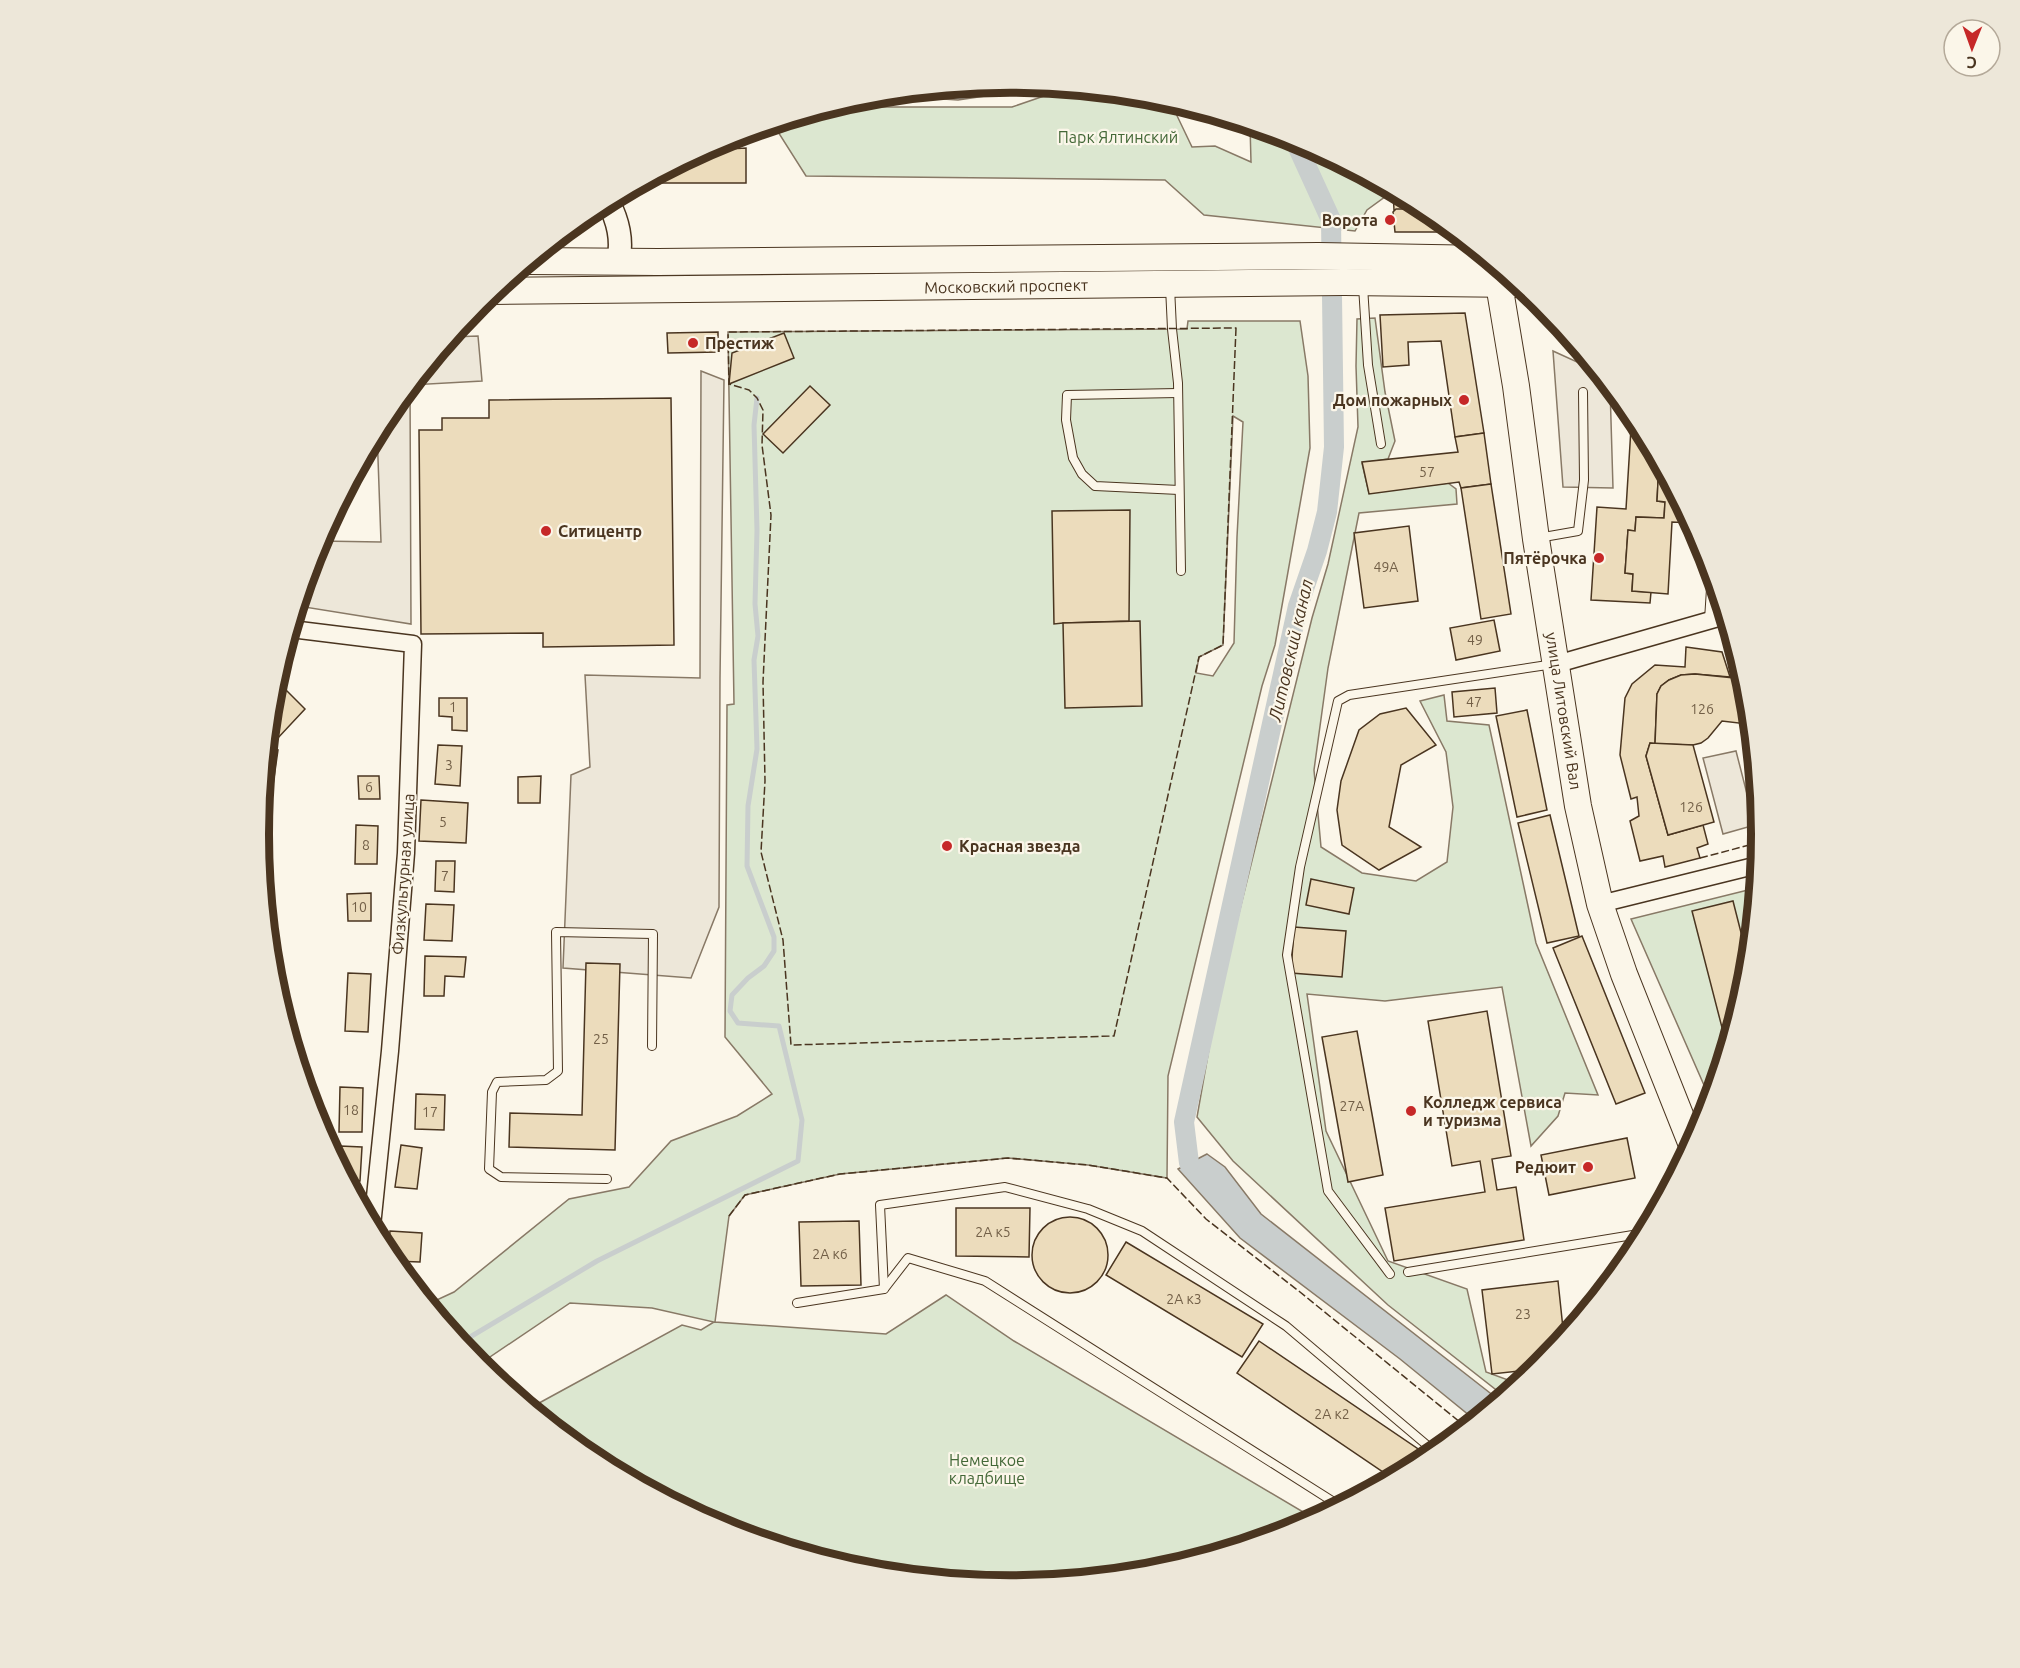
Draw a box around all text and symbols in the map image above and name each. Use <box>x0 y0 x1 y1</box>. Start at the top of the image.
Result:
north arrow <box>1942 18 2002 78</box>
text: С <box>1966 54 1977 72</box>
park label: Парк Ялтинский <box>1058 128 1178 146</box>
place label: Ворота <box>1322 211 1378 229</box>
marker: Ворота <box>1383 213 1397 227</box>
street label: Московский проспект <box>924 276 1088 296</box>
place label: Престиж <box>705 334 774 352</box>
marker: Престиж <box>686 336 700 350</box>
place label: Дом пожарных <box>1333 391 1452 409</box>
marker: Дом пожарных <box>1457 393 1471 407</box>
house number: 57 <box>1419 464 1435 480</box>
place label: Ситицентр <box>558 522 642 540</box>
marker: Ситицентр <box>539 524 553 538</box>
place label: Пятёрочка <box>1503 549 1587 567</box>
marker: Пятёрочка <box>1592 551 1606 565</box>
house number: 49А <box>1374 559 1398 575</box>
water label: Литовский канал <box>1264 577 1316 724</box>
street label: улица Литовский Вал <box>1543 631 1585 791</box>
house number: 49 <box>1467 632 1483 648</box>
house number: 47 <box>1466 694 1482 710</box>
house number: 1 <box>449 699 457 715</box>
house number: 126 <box>1690 701 1714 717</box>
house number: 3 <box>445 757 453 773</box>
house number: 6 <box>365 779 373 795</box>
street label: Физкультурная улица <box>388 793 418 955</box>
house number: 126 <box>1679 799 1703 815</box>
house number: 5 <box>439 814 447 830</box>
house number: 8 <box>362 837 370 853</box>
place label: Красная звезда <box>959 837 1080 855</box>
marker: Красная звезда <box>940 839 954 853</box>
house number: 7 <box>441 868 449 884</box>
house number: 10 <box>351 899 367 915</box>
house number: 25 <box>593 1031 609 1047</box>
place label: Колледж сервиса и туризма <box>1423 1093 1562 1129</box>
house number: 27А <box>1340 1098 1364 1114</box>
house number: 18 <box>343 1102 359 1118</box>
house number: 17 <box>422 1104 438 1120</box>
marker: Колледж сервиса и туризма <box>1404 1104 1418 1118</box>
place label: Редюит <box>1515 1158 1576 1176</box>
marker: Редюит <box>1581 1160 1595 1174</box>
house number: 2А к5 <box>975 1224 1011 1240</box>
house number: 2А к6 <box>812 1246 848 1262</box>
house number: 2А к3 <box>1166 1291 1202 1307</box>
house number: 23 <box>1515 1306 1531 1322</box>
house number: 2А к2 <box>1314 1406 1350 1422</box>
park label: Немецкое кладбище <box>949 1451 1025 1487</box>

